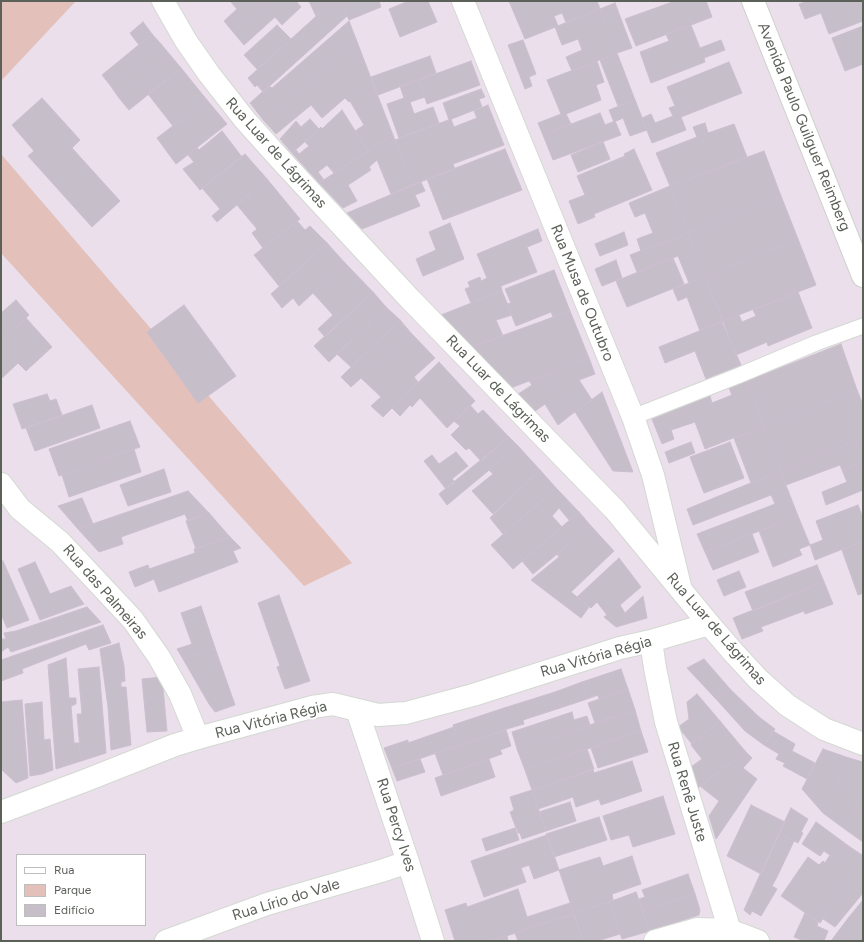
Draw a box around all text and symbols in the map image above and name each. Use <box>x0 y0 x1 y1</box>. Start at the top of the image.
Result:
street label: Avenida Paulo Guilguer Reimberg <box>754 20 854 234</box>
street label: Rua Luar de Lágrimas <box>222 94 330 212</box>
street label: Rua Musa de Outubro <box>546 222 618 364</box>
street label: Rua Luar de Lágrimas <box>442 331 554 447</box>
street label: Rua das Palmeiras <box>59 541 151 643</box>
street label: Rua Luar de Lágrimas <box>662 569 770 689</box>
street label: Rua Vitória Régia <box>538 633 654 681</box>
street label: Rua Vitória Régia <box>213 697 329 743</box>
street label: Rua Renê Juste <box>663 740 711 844</box>
street label: Rua Percy Ives <box>372 776 420 874</box>
legend <box>16 854 146 926</box>
text: Rua <box>54 863 74 877</box>
street label: Rua Lírio do Vale <box>230 875 342 925</box>
text: Parque <box>54 883 91 897</box>
text: Edifício <box>54 903 94 917</box>

